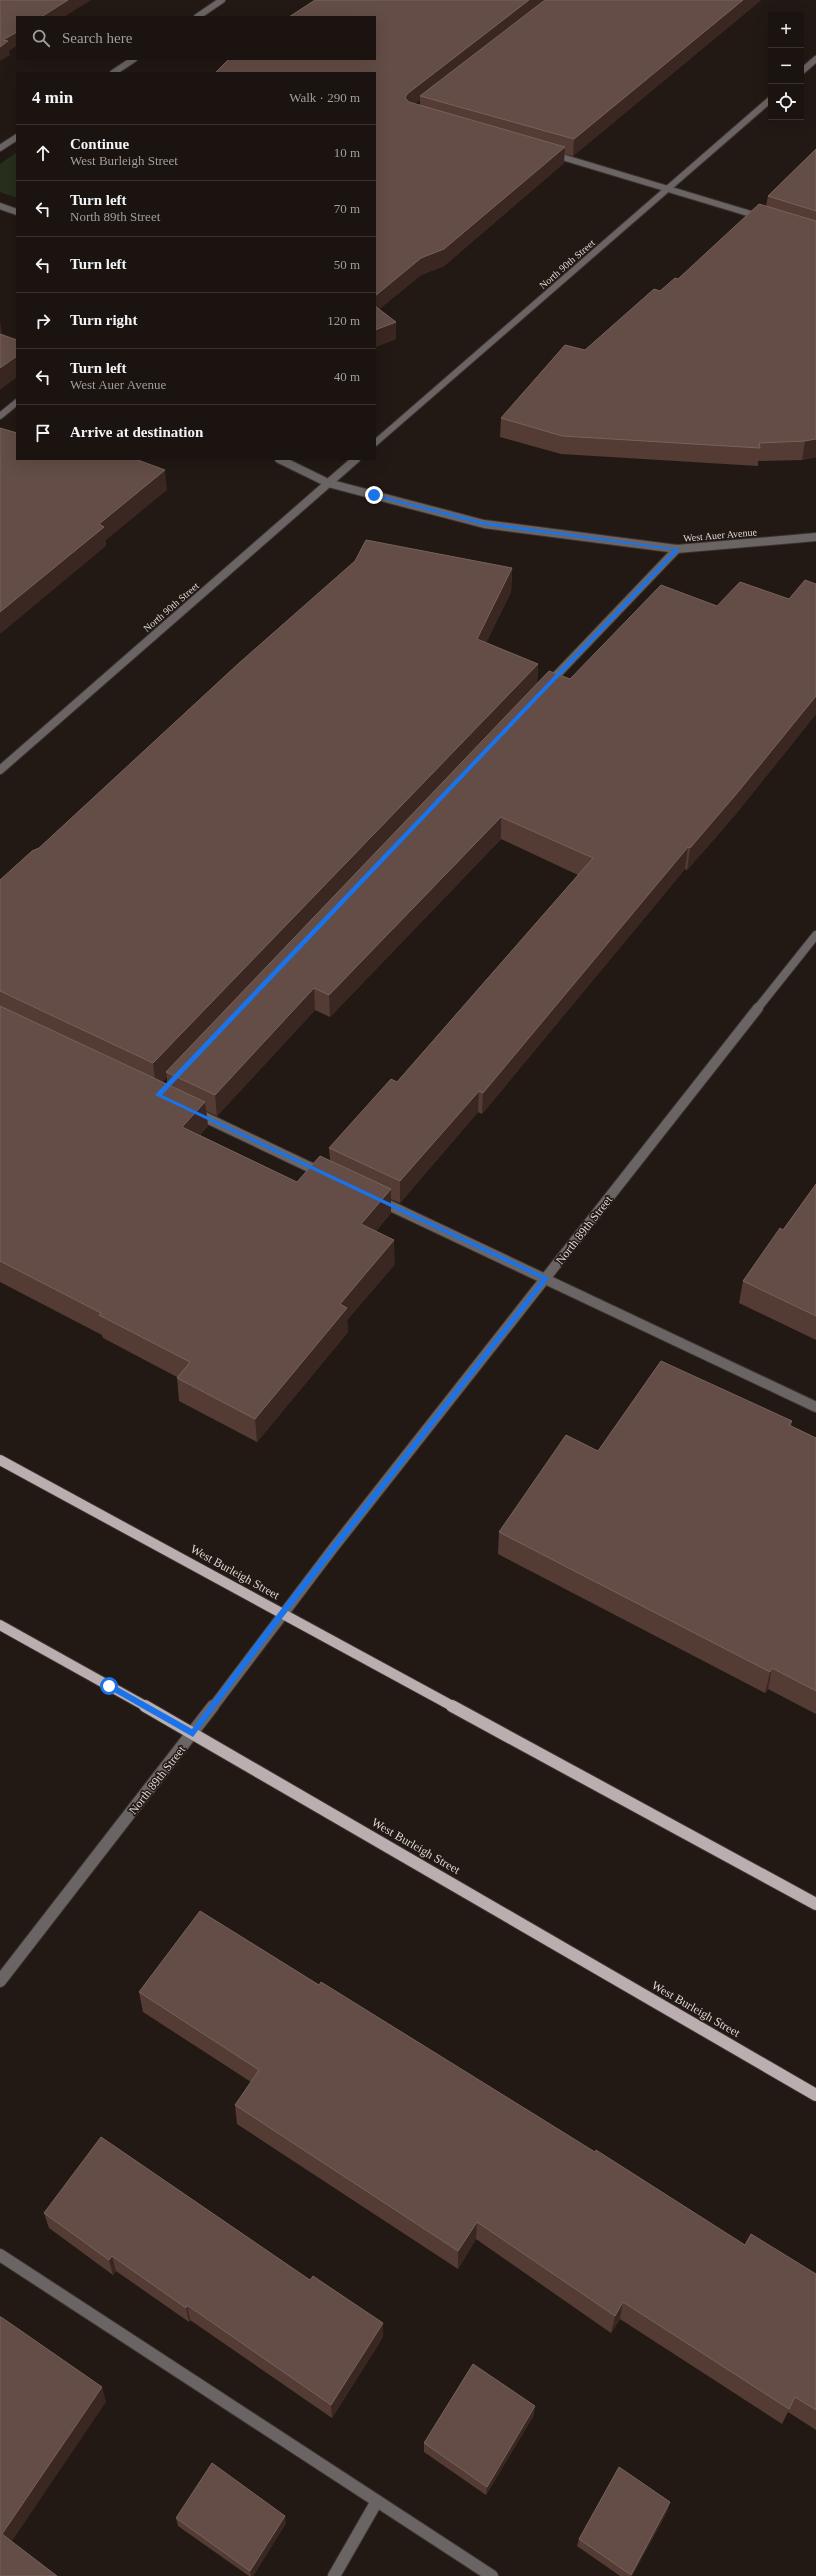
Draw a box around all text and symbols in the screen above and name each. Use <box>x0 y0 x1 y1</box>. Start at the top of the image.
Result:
map controls <box>768 12 804 120</box>
button: + <box>768 12 804 48</box>
search box <box>16 16 376 60</box>
icon: search <box>30 27 52 49</box>
text: Search here <box>62 30 132 46</box>
button: − <box>768 48 804 84</box>
button: locate <box>768 84 804 120</box>
text: 4 min <box>32 88 73 107</box>
text: Walk · 290 m <box>289 90 360 105</box>
text: Continue <box>70 136 129 152</box>
icon: ahead <box>32 142 54 164</box>
text: 10 m <box>334 145 360 160</box>
text: West Burleigh Street <box>70 153 178 168</box>
text: Turn left <box>70 192 127 208</box>
icon: left <box>32 198 54 220</box>
text: 70 m <box>334 201 360 216</box>
text: North 89th Street <box>70 209 160 224</box>
street label: North 90th Street <box>537 237 597 291</box>
icon: left <box>32 254 54 276</box>
text: Turn left <box>70 256 127 272</box>
text: 50 m <box>334 257 360 272</box>
icon: right <box>32 310 54 332</box>
text: Turn right <box>70 312 137 328</box>
text: 120 m <box>327 313 360 328</box>
text: Turn left <box>70 360 127 376</box>
icon: left <box>32 366 54 388</box>
text: 40 m <box>334 369 360 384</box>
text: West Auer Avenue <box>70 377 166 392</box>
icon: arrive <box>32 422 54 444</box>
text: Arrive at destination <box>70 424 203 440</box>
route end <box>365 486 383 504</box>
street label: West Auer Avenue <box>683 526 758 544</box>
street label: North 90th Street <box>141 580 201 634</box>
street label: North 89th Street <box>553 1192 616 1267</box>
street label: West Burleigh Street <box>188 1542 283 1603</box>
route start <box>100 1677 118 1695</box>
street label: North 89th Street <box>126 1742 189 1817</box>
street label: West Burleigh Street <box>369 1815 463 1877</box>
street label: West Burleigh Street <box>649 1978 743 2040</box>

